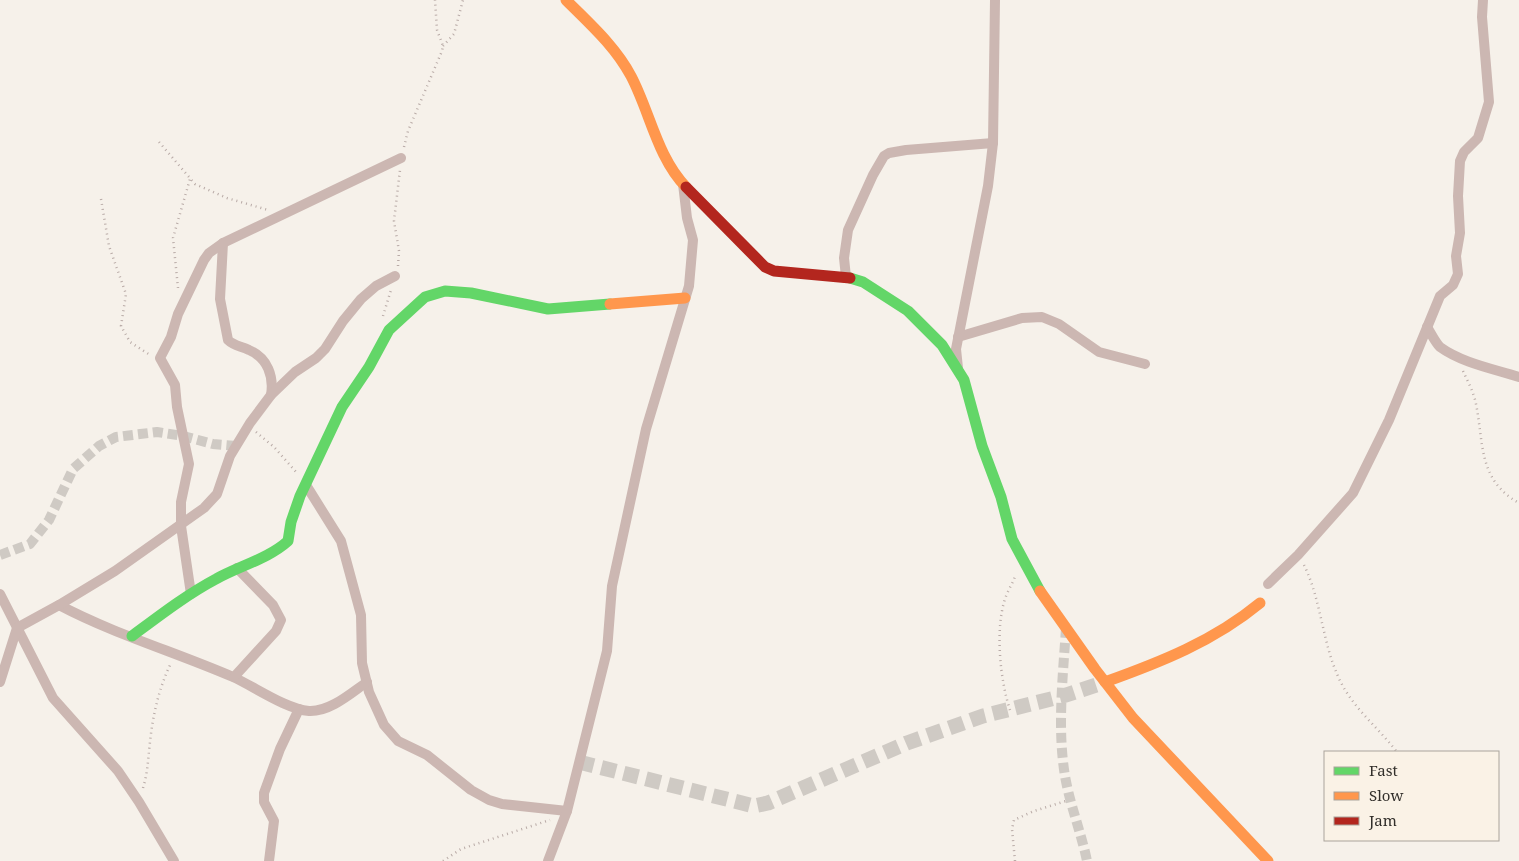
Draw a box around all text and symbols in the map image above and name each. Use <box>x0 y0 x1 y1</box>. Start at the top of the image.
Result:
legend <box>1324 751 1499 841</box>
text: Fast <box>1369 760 1398 780</box>
text: Slow <box>1369 785 1403 805</box>
text: Jam <box>1368 810 1397 830</box>

